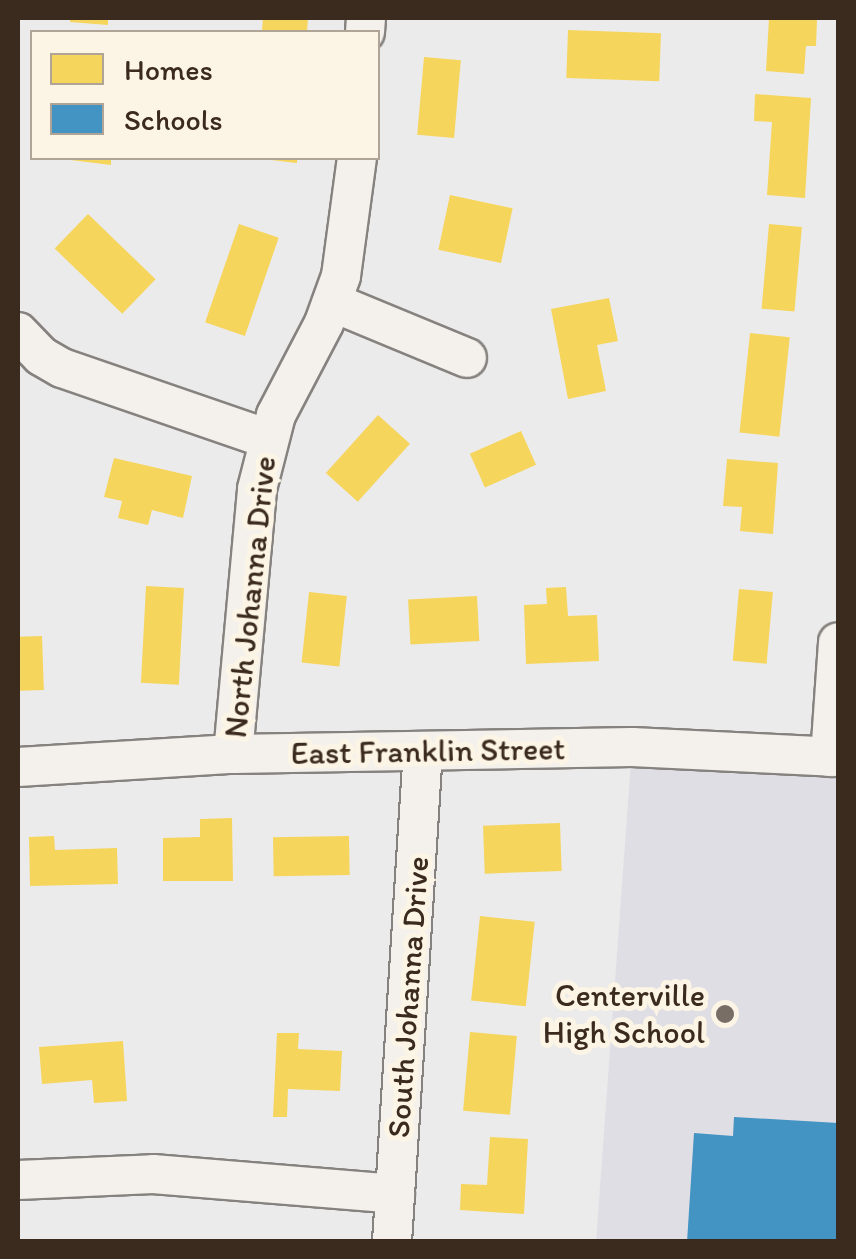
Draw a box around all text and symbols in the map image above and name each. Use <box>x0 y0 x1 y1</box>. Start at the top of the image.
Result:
legend <box>30 30 380 160</box>
text: Homes <box>124 51 213 88</box>
text: Schools <box>124 101 223 138</box>
street label: North Johanna Drive <box>216 455 284 739</box>
street label: East Franklin Street <box>291 729 565 773</box>
street label: South Johanna Drive <box>379 855 437 1139</box>
place label: Centerville High School <box>544 977 705 1052</box>
marker: Centerville High School <box>714 1003 736 1025</box>

